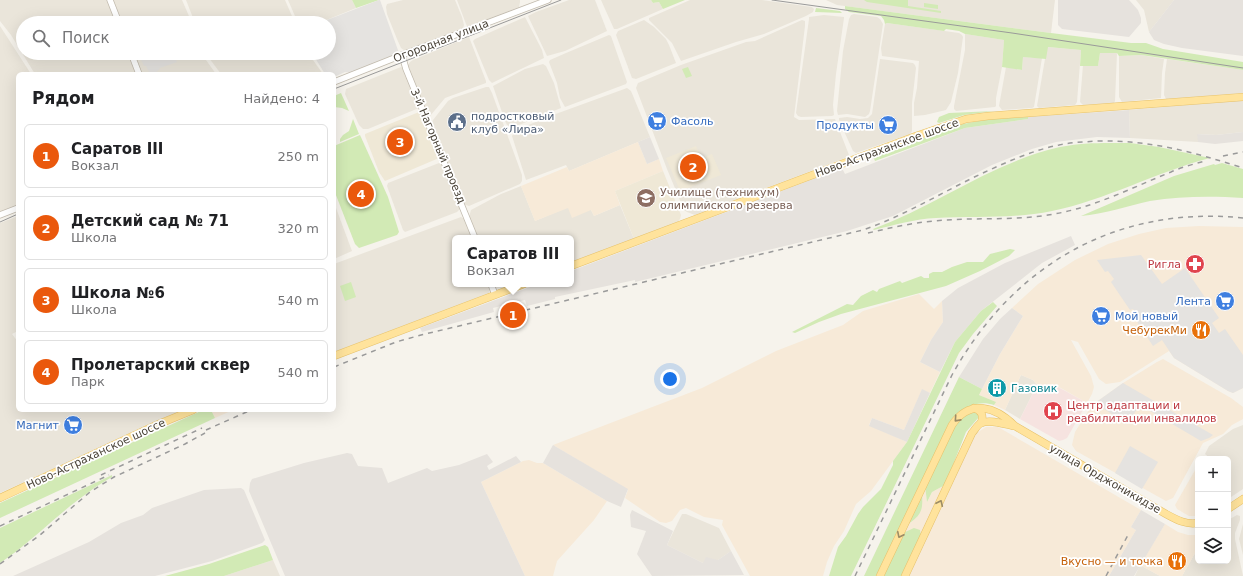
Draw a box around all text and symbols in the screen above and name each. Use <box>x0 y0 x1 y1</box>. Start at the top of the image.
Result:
search box <box>16 16 336 60</box>
street label: Огородная улица <box>391 17 491 65</box>
icon: search <box>30 27 52 49</box>
text: Поиск <box>62 29 110 47</box>
street label: 3-й Нагорный проезд <box>408 86 468 206</box>
text: Рядом <box>32 88 95 108</box>
text: Найдено: 4 <box>244 91 320 106</box>
place label: подростковый клуб «Лира» <box>471 110 554 136</box>
supermarket icon: Фасоль <box>646 110 668 132</box>
public building icon: подростковый клуб «Лира» <box>446 111 468 133</box>
supermarket icon: Продукты <box>877 114 899 136</box>
place label: Фасоль <box>671 115 714 128</box>
street label: Ново-Астраханское шоссе <box>814 116 961 180</box>
place label: Продукты <box>816 119 874 132</box>
pin: 3 <box>387 127 413 157</box>
text: Саратов III <box>71 140 163 158</box>
text: 1 <box>41 149 51 164</box>
text: 250 m <box>277 149 319 164</box>
pin: 2 <box>680 152 706 182</box>
text: Вокзал <box>71 158 119 173</box>
pin: 4 <box>348 179 374 209</box>
place label: Училище (техникум) олимпийского резерва <box>660 186 793 212</box>
school or university icon: Училище (техникум) олимпийского резерва <box>635 187 657 209</box>
text: Детский сад № 71 <box>71 212 229 230</box>
text: 2 <box>41 221 51 236</box>
text: 320 m <box>277 221 319 236</box>
text: Школа <box>71 230 117 245</box>
popup <box>452 235 574 287</box>
text: Саратов III <box>467 245 559 263</box>
pharmacy icon: Ригла <box>1184 253 1206 275</box>
place label: Ригла <box>1148 258 1181 271</box>
text: Вокзал <box>467 263 515 278</box>
text: Школа №6 <box>71 284 165 302</box>
supermarket icon: Лента <box>1214 290 1236 312</box>
text: 3 <box>41 293 51 308</box>
text: 540 m <box>277 293 319 308</box>
place label: Лента <box>1176 295 1211 308</box>
pin: 1 <box>500 300 526 330</box>
text: Школа <box>71 302 117 317</box>
supermarket icon: Мой новый <box>1090 305 1112 327</box>
place label: Мой новый <box>1115 310 1178 323</box>
restaurant icon: ЧебурекМи <box>1190 319 1212 341</box>
place label: ЧебурекМи <box>1122 324 1187 337</box>
text: Пролетарский сквер <box>71 356 250 374</box>
text: 4 <box>41 365 51 380</box>
text: 540 m <box>277 365 319 380</box>
your location <box>660 369 680 389</box>
text: Парк <box>71 374 105 389</box>
building icon: Газовик <box>986 377 1008 399</box>
place label: Газовик <box>1011 382 1058 395</box>
place label: Центр адаптации и реабилитации инвалидов <box>1067 399 1217 425</box>
hospital icon: Центр адаптации и реабилитации инвалидов <box>1042 400 1064 422</box>
supermarket icon: Магнит <box>62 414 84 436</box>
one-way arrow <box>954 414 961 422</box>
street label: Ново-Астраханское шоссе <box>25 416 168 492</box>
place label: Магнит <box>16 419 60 432</box>
street label: улица Орджоникидзе <box>1047 442 1163 516</box>
map controls <box>1195 456 1231 564</box>
button: + <box>1195 456 1231 492</box>
button: − <box>1195 492 1231 528</box>
one-way arrow <box>935 499 943 507</box>
button: layers <box>1195 528 1231 564</box>
one-way arrow <box>897 531 905 539</box>
restaurant icon: Вкусно — и точка <box>1166 550 1188 572</box>
place label: Вкусно — и точка <box>1061 555 1163 568</box>

